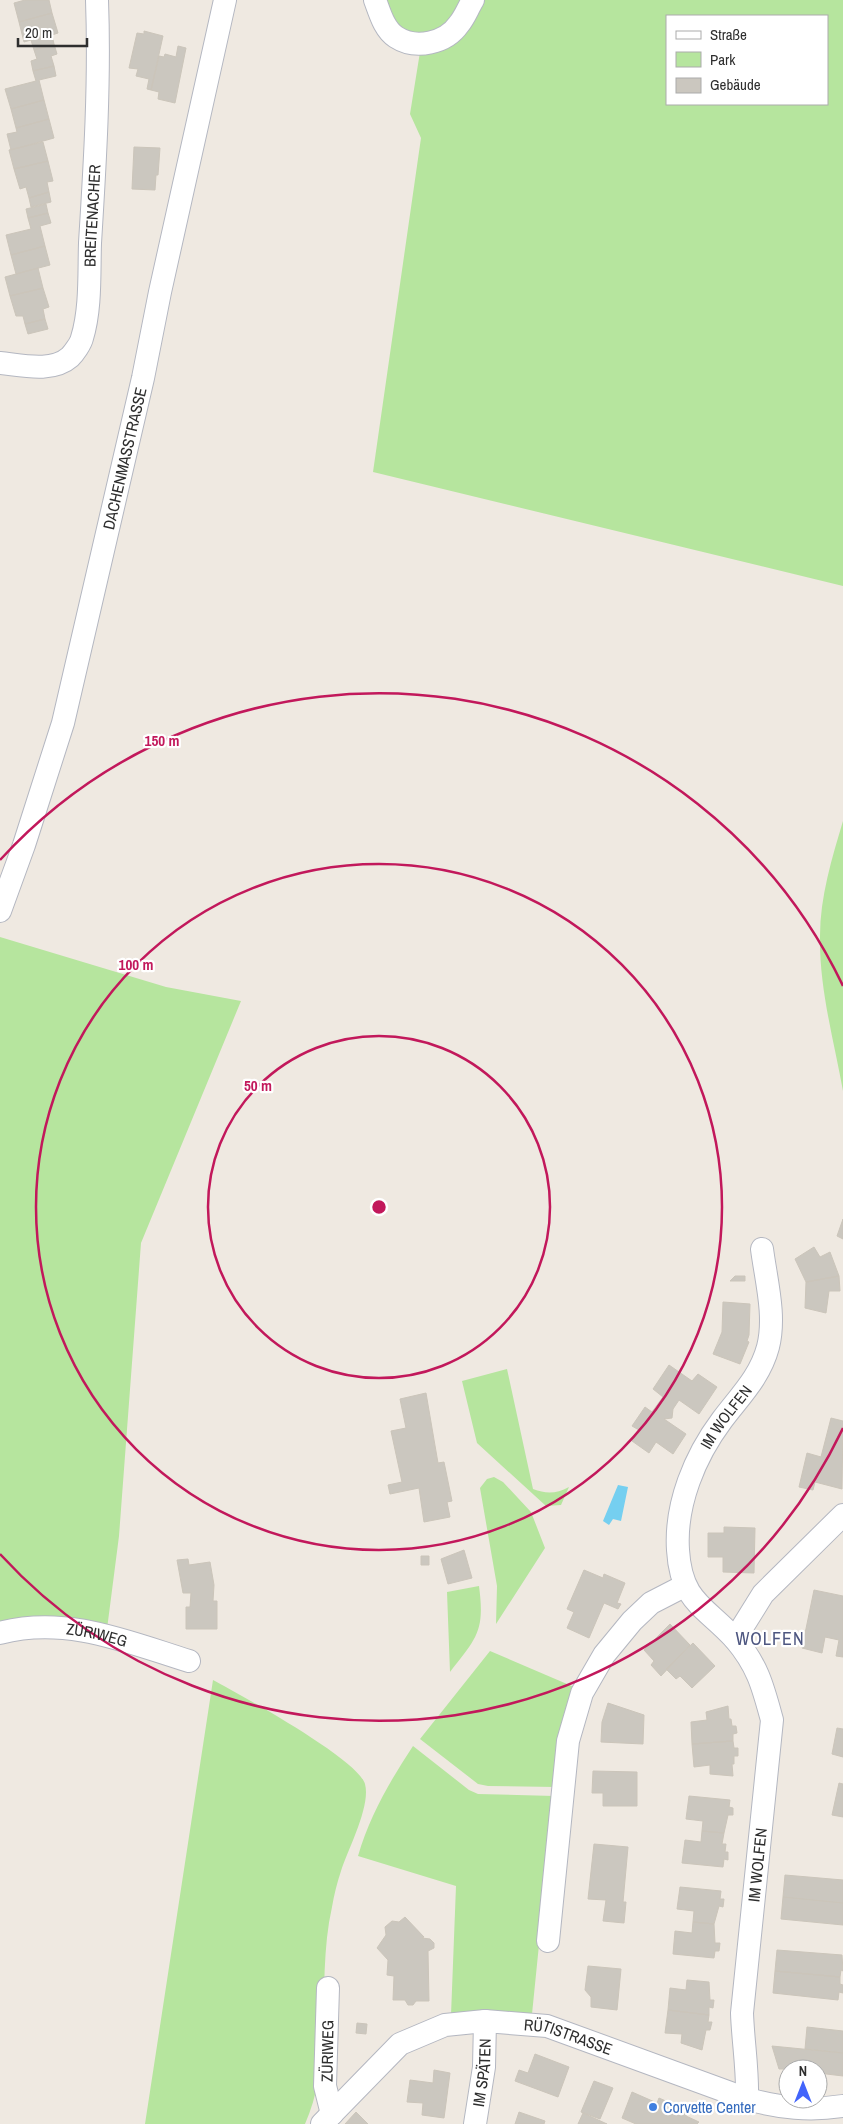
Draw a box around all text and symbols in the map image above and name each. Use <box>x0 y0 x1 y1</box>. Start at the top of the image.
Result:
scale bar <box>18 15 86 47</box>
legend <box>666 15 828 105</box>
text: 20 m <box>25 22 52 43</box>
text: Straße <box>710 24 747 45</box>
text: Park <box>710 49 736 70</box>
text: Gebäude <box>710 74 761 95</box>
street label: BREITENACHER <box>79 163 106 267</box>
street label: DACHENMASSTRASSE <box>97 385 151 532</box>
text: 150 m <box>145 730 179 751</box>
text: 100 m <box>119 954 153 975</box>
text: 50 m <box>244 1075 272 1096</box>
centre of rings <box>370 1198 388 1216</box>
street label: IM WOLFEN <box>695 1380 757 1453</box>
street label: ZÜRIWEG <box>65 1617 130 1652</box>
district label: WOLFEN <box>735 1626 805 1651</box>
street label: IM WOLFEN <box>742 1827 772 1903</box>
street label: RÜTISTRASSE <box>523 2013 616 2060</box>
street label: ZÜRIWEG <box>315 2020 339 2082</box>
street label: IM SPÄTEN <box>467 2038 496 2108</box>
north arrow <box>778 2059 828 2109</box>
text: N <box>799 2062 807 2080</box>
place label: Corvette Center <box>663 2096 756 2118</box>
marker: Corvette Center <box>647 2101 659 2113</box>

